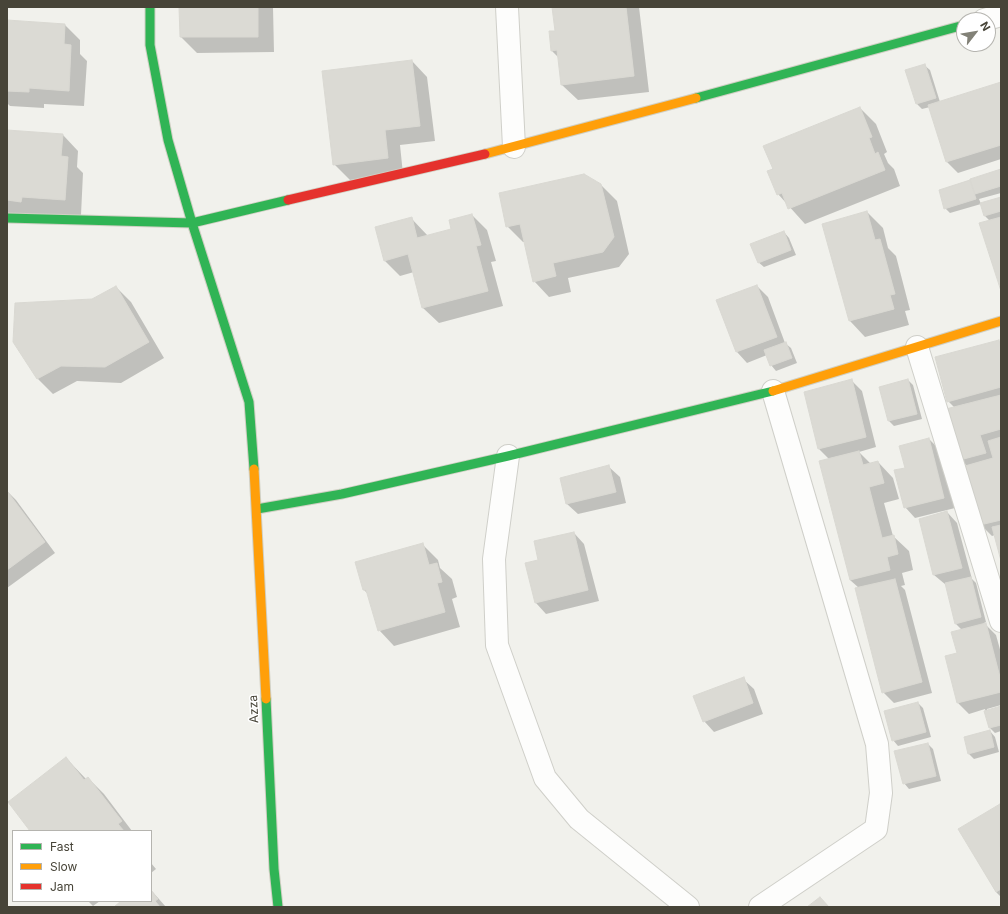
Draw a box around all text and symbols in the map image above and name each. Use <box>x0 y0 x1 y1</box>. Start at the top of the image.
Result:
north arrow <box>956 12 996 52</box>
text: N <box>977 19 994 34</box>
street label: Azza <box>246 695 262 723</box>
legend <box>12 830 152 902</box>
text: Fast <box>50 839 74 854</box>
text: Slow <box>50 859 77 874</box>
text: Jam <box>50 879 74 894</box>

